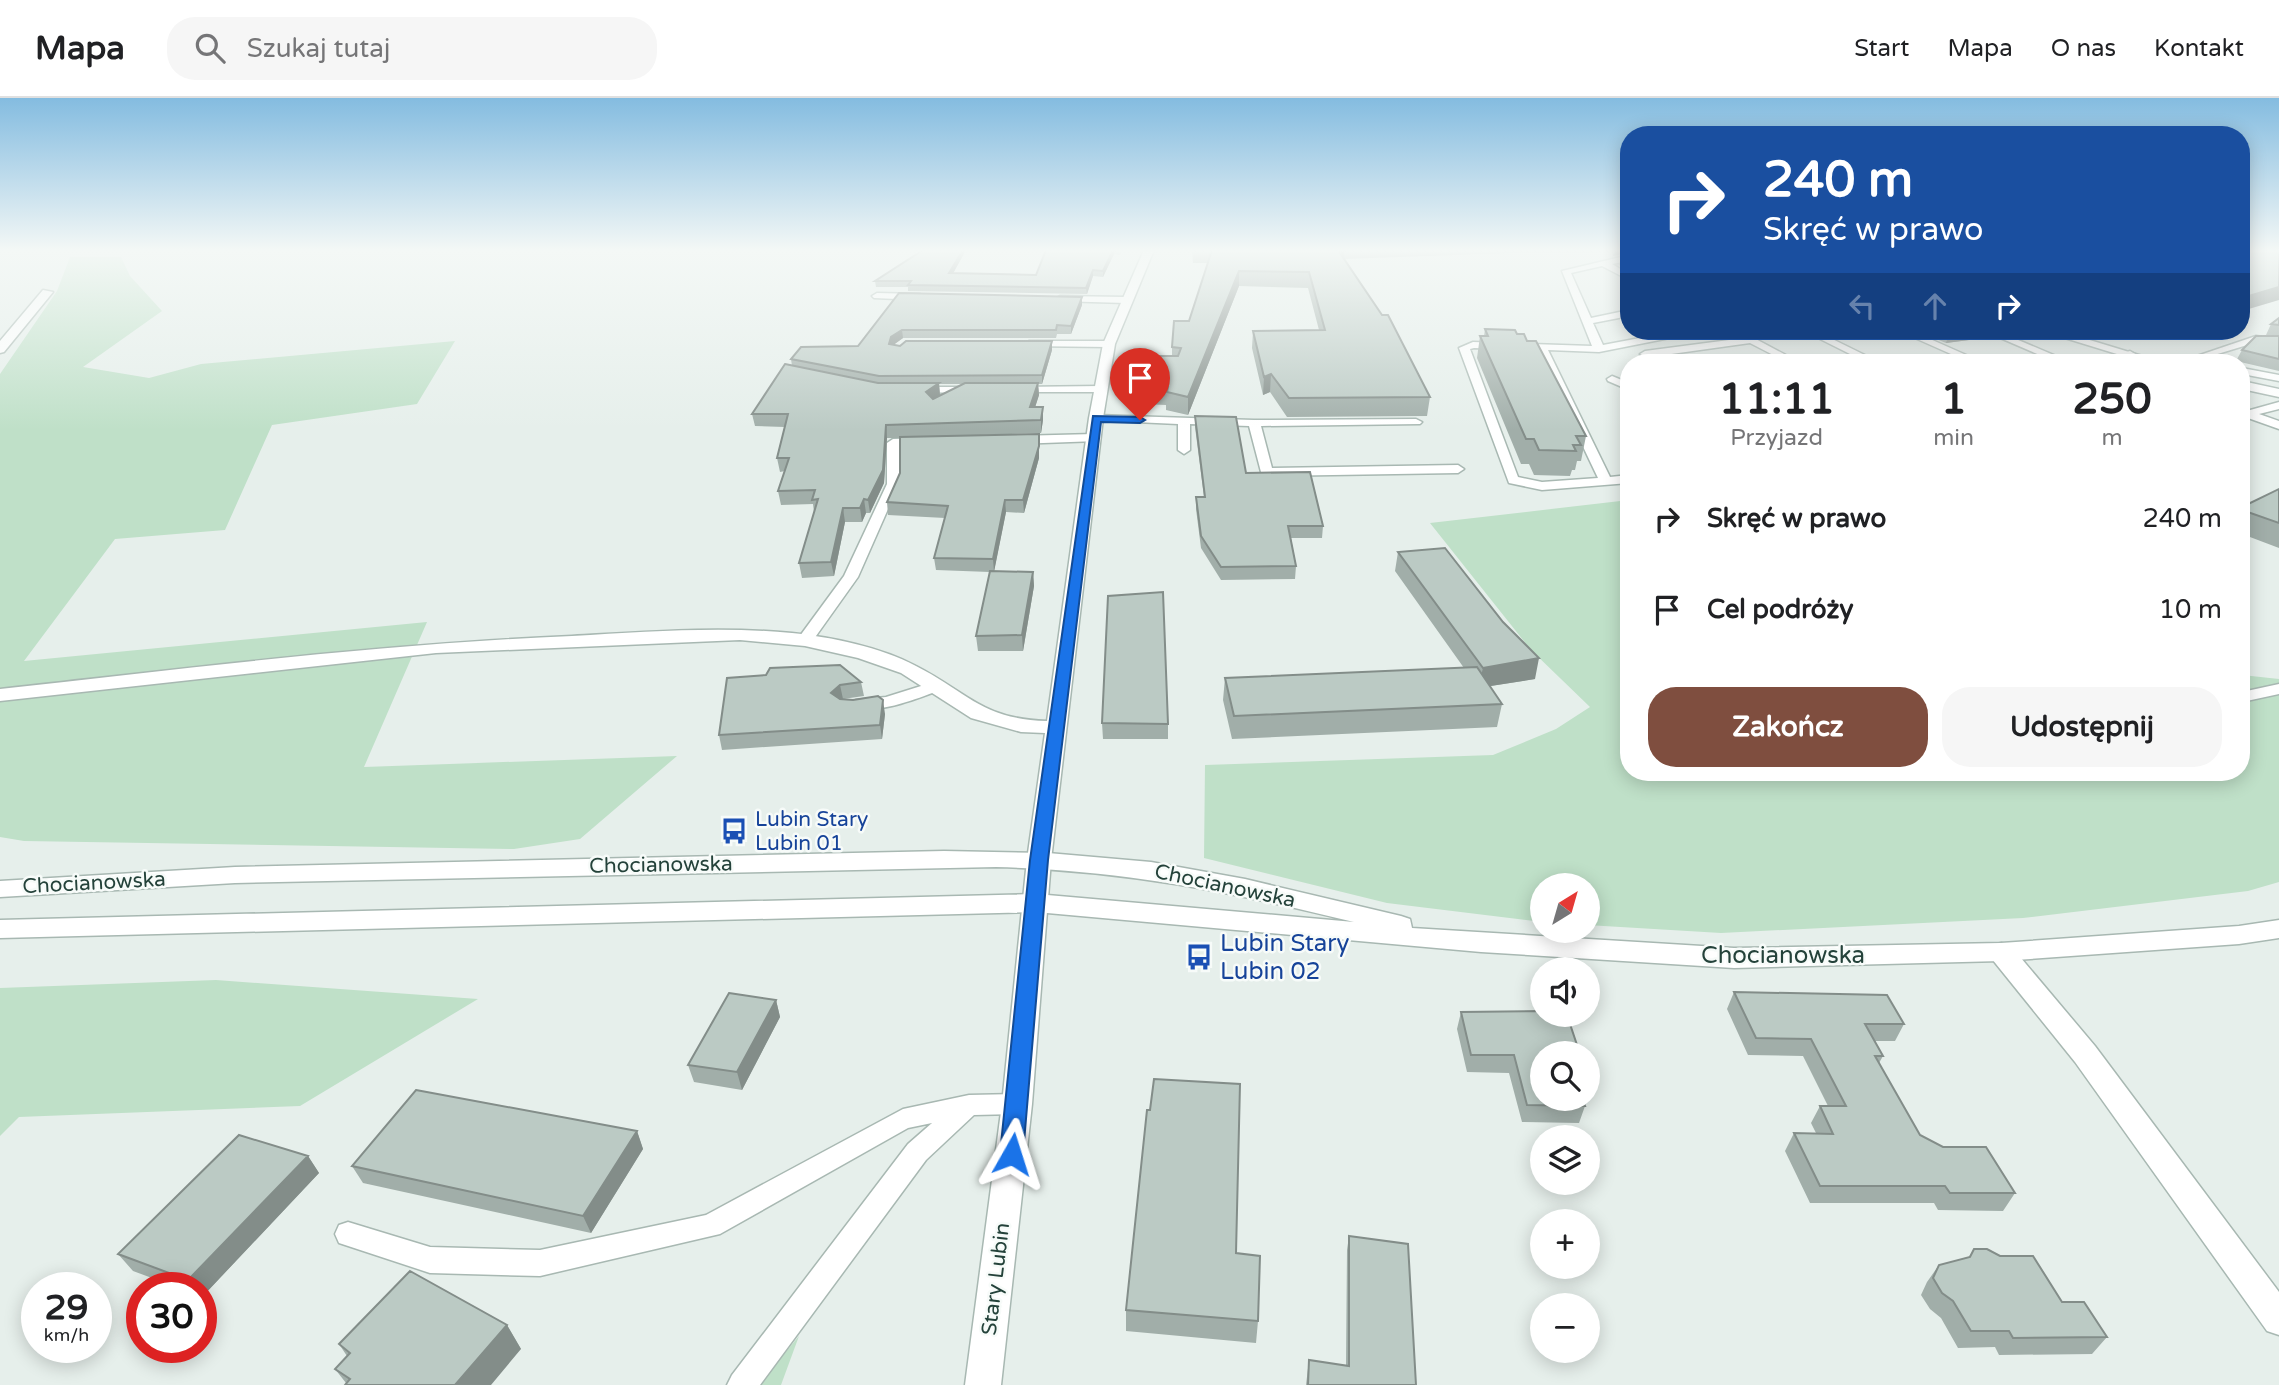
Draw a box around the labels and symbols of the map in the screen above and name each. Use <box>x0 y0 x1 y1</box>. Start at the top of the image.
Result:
pin <box>1110 348 1170 420</box>
place label: Lubin Stary Lubin 01 <box>755 807 868 856</box>
bus stop icon: Lubin Stary Lubin 01 <box>719 816 749 846</box>
street label: Chocianowska <box>589 851 733 879</box>
street label: Chocianowska <box>1152 859 1298 913</box>
street label: Chocianowska <box>22 867 166 899</box>
north arrow <box>1530 873 1600 943</box>
place label: Lubin Stary Lubin 02 <box>1220 929 1350 986</box>
street label: Chocianowska <box>1701 941 1865 970</box>
bus stop icon: Lubin Stary Lubin 02 <box>1184 942 1214 972</box>
position arrow <box>975 1117 1049 1191</box>
street label: Stary Lubin <box>977 1221 1015 1337</box>
speed limit sign: 30 <box>126 1272 217 1363</box>

